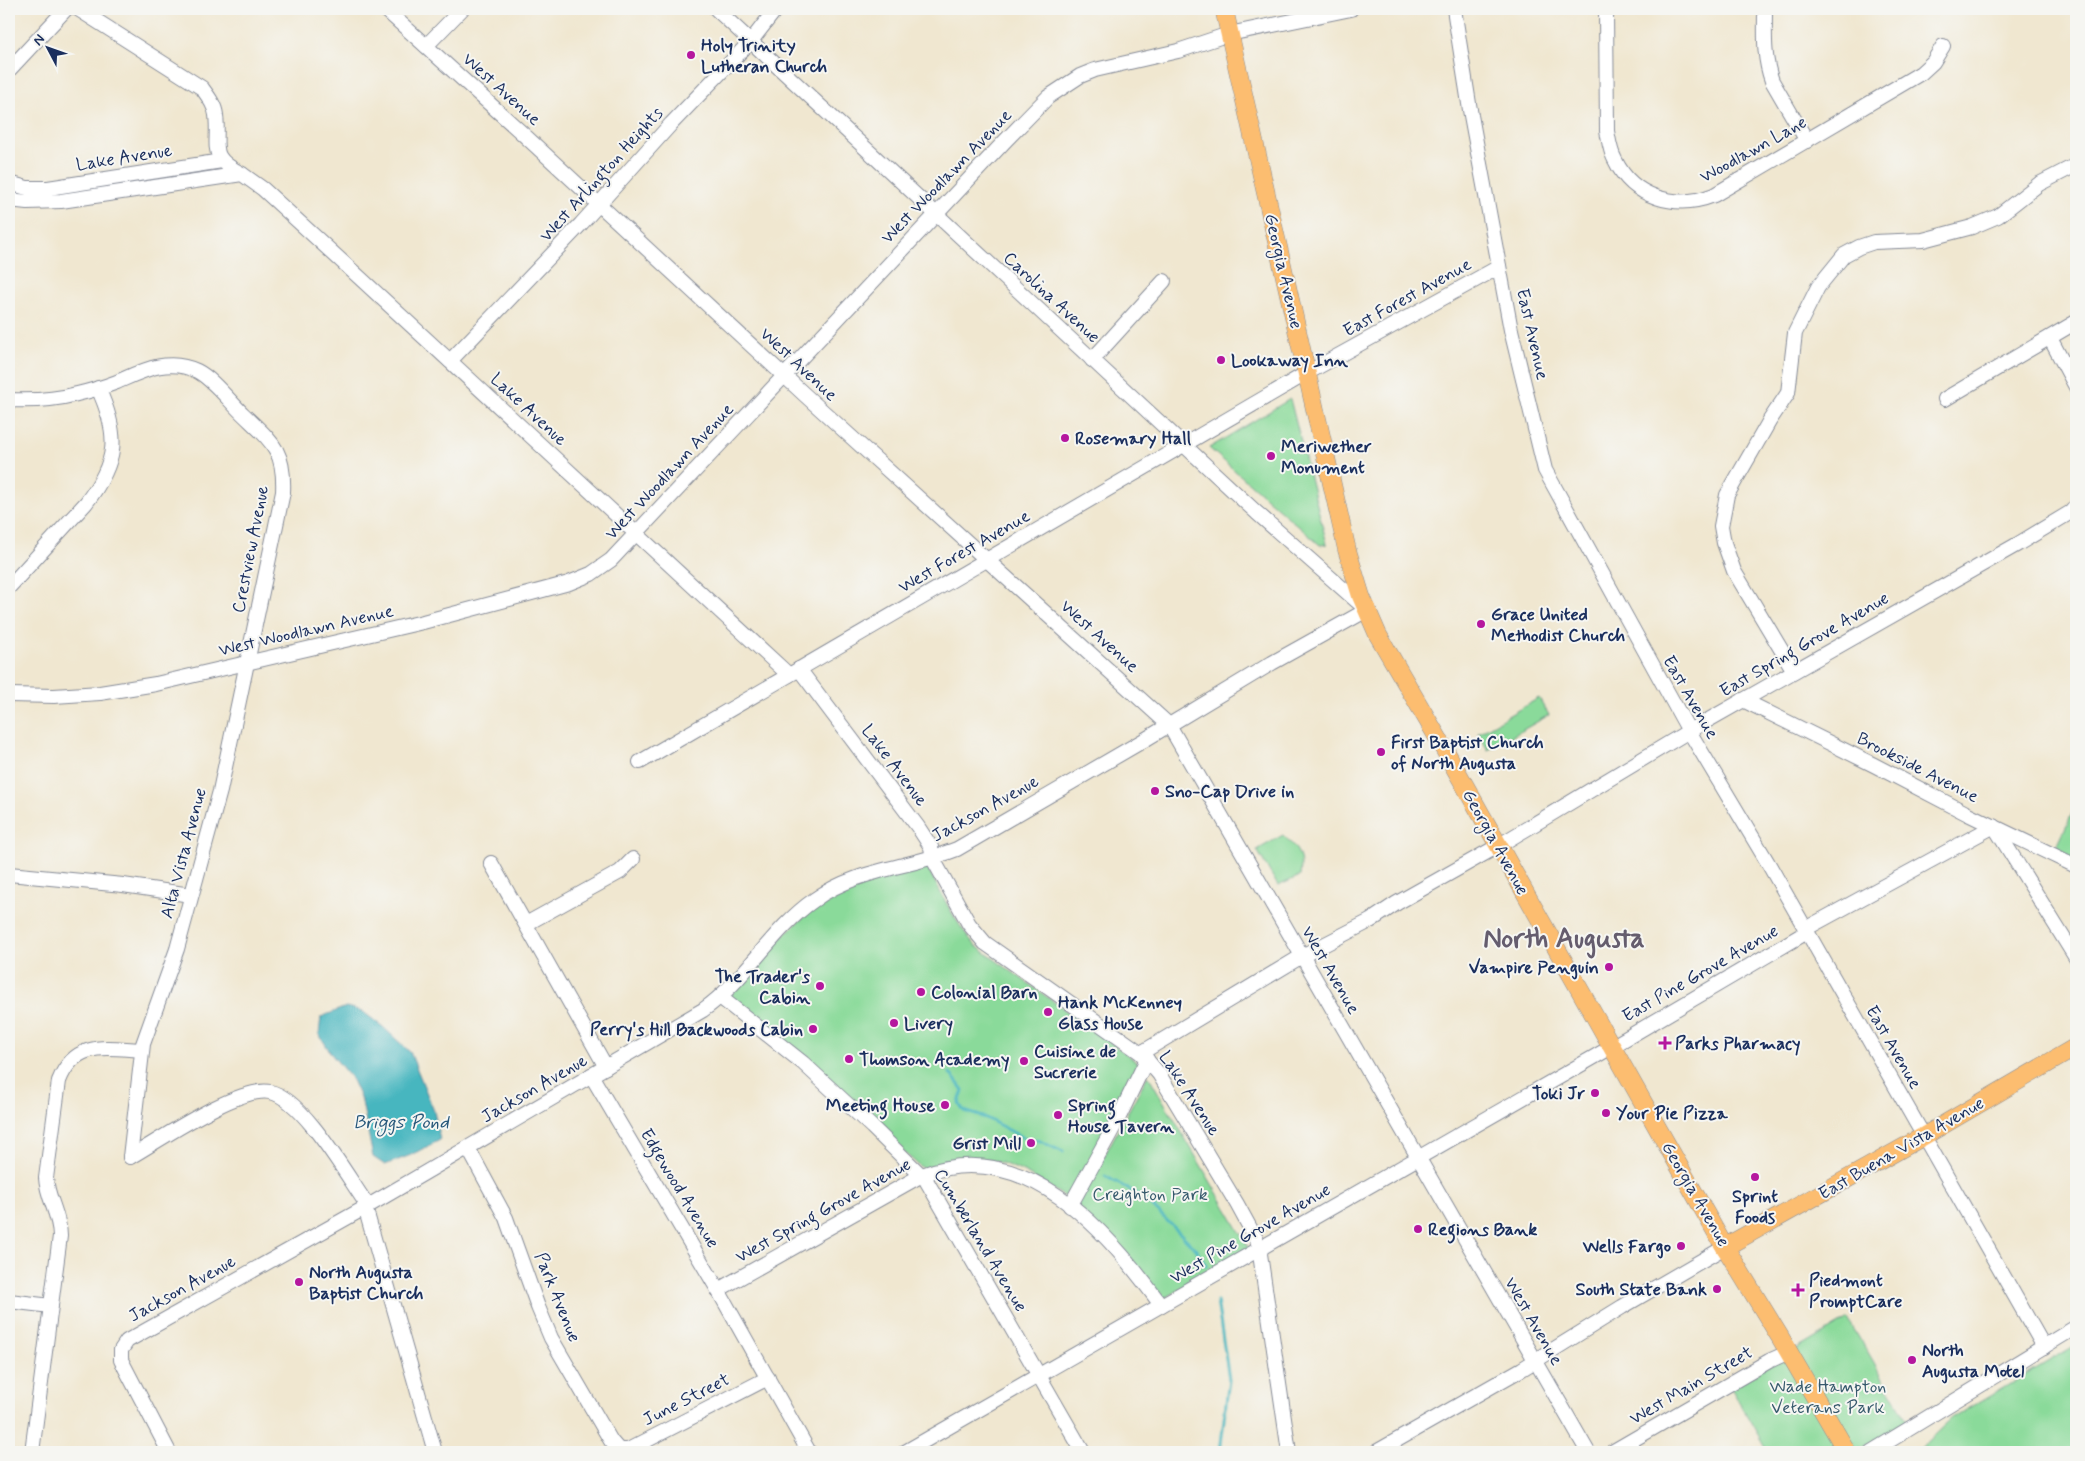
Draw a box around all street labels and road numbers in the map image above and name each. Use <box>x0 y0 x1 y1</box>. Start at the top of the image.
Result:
street label: West Avenue <box>457 48 546 132</box>
street label: West Arlington Heights <box>535 102 670 249</box>
street label: West Woodlawn Avenue <box>876 104 1018 249</box>
street label: Woodlawn Lane <box>1696 111 1811 189</box>
street label: Lake Avenue <box>74 139 174 177</box>
street label: Georgia Avenue <box>1257 211 1308 331</box>
street label: Carolina Avenue <box>998 247 1105 349</box>
street label: East Forest Avenue <box>1339 253 1476 343</box>
street label: East Avenue <box>1510 286 1554 382</box>
street label: West Avenue <box>754 322 842 407</box>
street label: Lake Avenue <box>485 368 572 452</box>
street label: West Woodlawn Avenue <box>600 398 740 545</box>
street label: Crestview Avenue <box>227 483 275 615</box>
street label: West Forest Avenue <box>894 504 1035 599</box>
street label: East Spring Grove Avenue <box>1715 586 1895 705</box>
street label: West Avenue <box>1055 595 1144 679</box>
street label: West Woodlawn Avenue <box>216 599 396 663</box>
street label: East Avenue <box>1656 651 1724 744</box>
street label: Lake Avenue <box>855 720 933 812</box>
street label: Brookside Avenue <box>1852 727 1983 809</box>
street label: Jackson Avenue <box>928 770 1043 848</box>
street label: Alta Vista Avenue <box>155 785 213 921</box>
street label: Georgia Avenue <box>1455 785 1534 900</box>
street label: East Pine Grove Avenue <box>1618 919 1783 1028</box>
street label: West Avenue <box>1295 922 1365 1019</box>
street label: East Avenue <box>1859 1001 1927 1094</box>
street label: Lake Avenue <box>1153 1046 1226 1141</box>
street label: Jackson Avenue <box>477 1049 592 1129</box>
street label: East Buena Vista Avenue <box>1814 1092 1989 1206</box>
street label: Edgewood Avenue <box>632 1124 724 1254</box>
street label: Georgia Avenue <box>1654 1138 1735 1252</box>
street label: West Spring Grove Avenue <box>731 1153 916 1271</box>
street label: Cumberland Avenue <box>928 1164 1032 1317</box>
street label: West Pine Grove Avenue <box>1166 1178 1335 1290</box>
street label: Park Avenue <box>528 1249 586 1346</box>
street label: Jackson Avenue <box>125 1250 240 1328</box>
street label: West Avenue <box>1498 1273 1568 1370</box>
street label: West Main Street <box>1626 1341 1757 1431</box>
street label: June Street <box>639 1368 734 1432</box>

